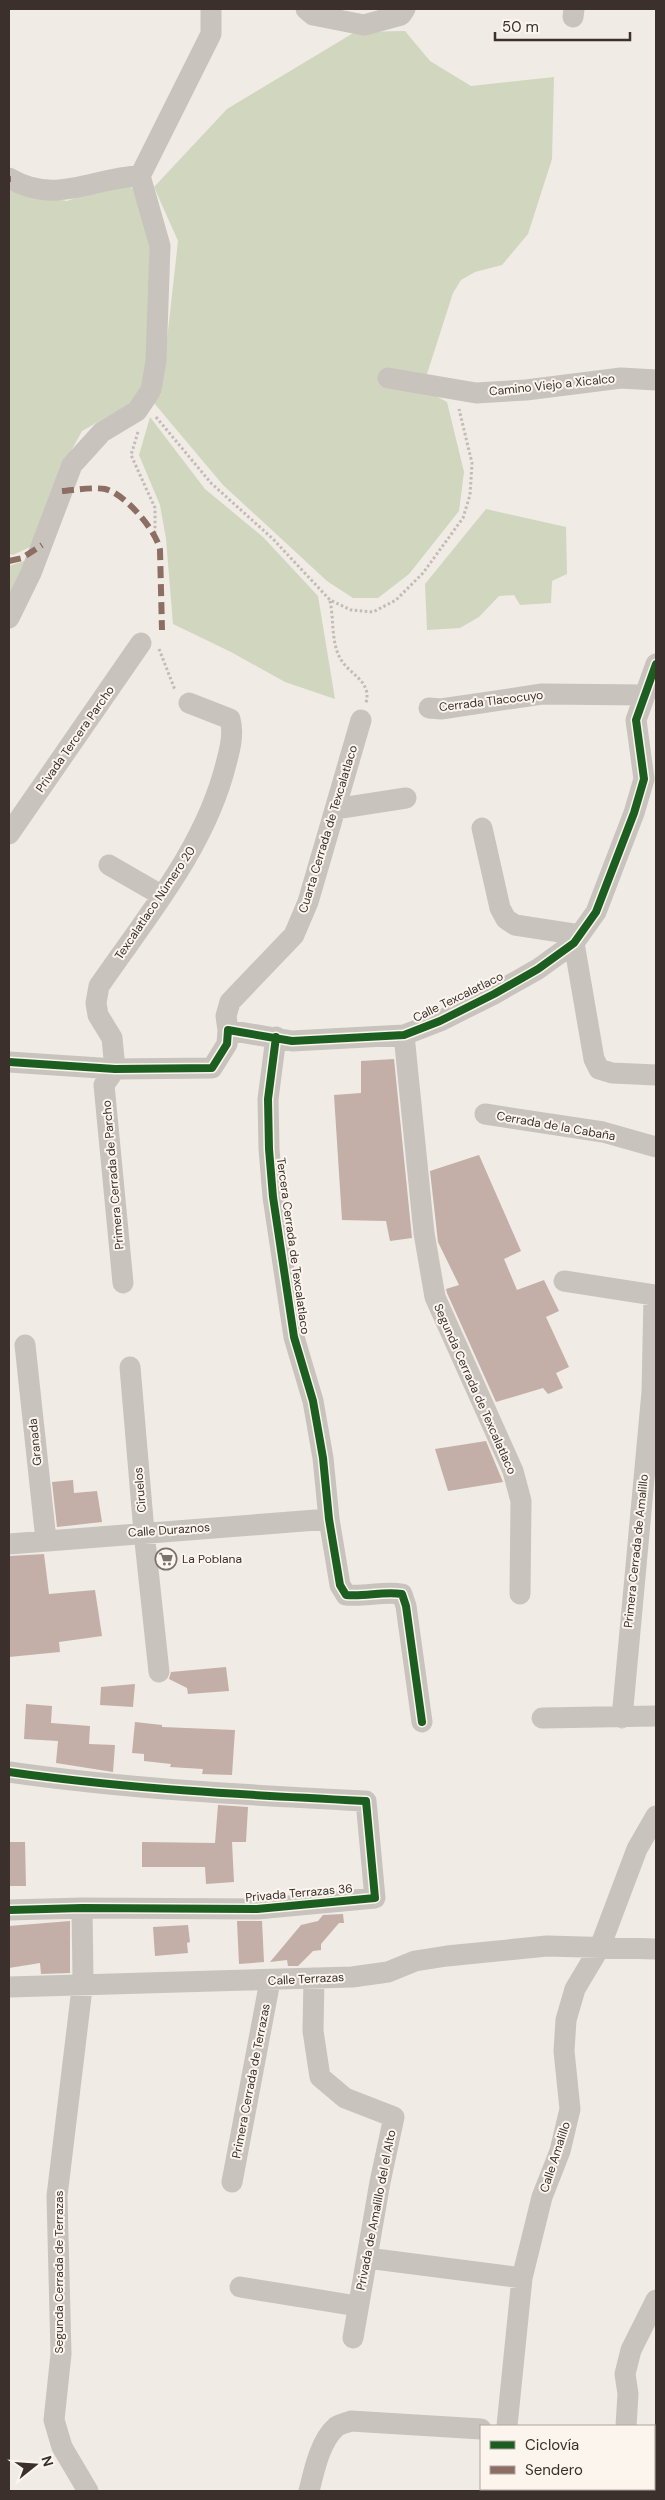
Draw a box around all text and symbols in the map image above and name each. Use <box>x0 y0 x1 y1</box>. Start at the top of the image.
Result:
scale bar <box>495 10 630 42</box>
text: 50 m <box>502 17 539 37</box>
street label: Camino Viejo a Xicalco <box>488 370 616 400</box>
street label: Privada Tercera Parcho <box>32 682 118 796</box>
street label: Cerrada Tlacocuyo <box>438 687 544 715</box>
street label: Cuarta Cerrada de Texcalatlaco <box>295 743 361 915</box>
street label: Texcalatlaco Número 20 <box>111 843 199 963</box>
street label: Calle Texcalatlaco <box>410 968 506 1026</box>
street label: Primera Cerrada de Parcho <box>98 1100 128 1250</box>
street label: Cerrada de la Cabaña <box>495 1108 617 1144</box>
street label: Tercera Cerrada de Texcalatlaco <box>273 1157 313 1335</box>
street label: Segunda Cerrada de Texcalatlaco <box>430 1301 520 1477</box>
street label: Granada <box>25 1418 45 1466</box>
street label: Ciruelos <box>130 1467 150 1513</box>
street label: Primera Cerrada de Amalillo <box>620 1473 652 1629</box>
street label: Calle Duraznos <box>127 1519 211 1541</box>
supermarket icon: La Poblana <box>154 1547 178 1571</box>
place label: La Poblana <box>182 1551 242 1567</box>
street label: Privada Terrazas 36 <box>245 1880 353 1906</box>
street label: Calle Terrazas <box>267 1969 345 1989</box>
street label: Primera Cerrada de Terrazas <box>228 2002 274 2160</box>
street label: Calle Amalillo <box>536 2119 574 2195</box>
street label: Privada de Amalillo del el Alto <box>353 2128 399 2292</box>
street label: Segunda Cerrada de Terrazas <box>51 2191 67 2353</box>
legend <box>480 2425 655 2490</box>
text: Ciclovía <box>525 2435 579 2455</box>
north arrow <box>10 2440 60 2490</box>
text: N <box>37 2454 58 2469</box>
text: Sendero <box>525 2460 583 2480</box>

